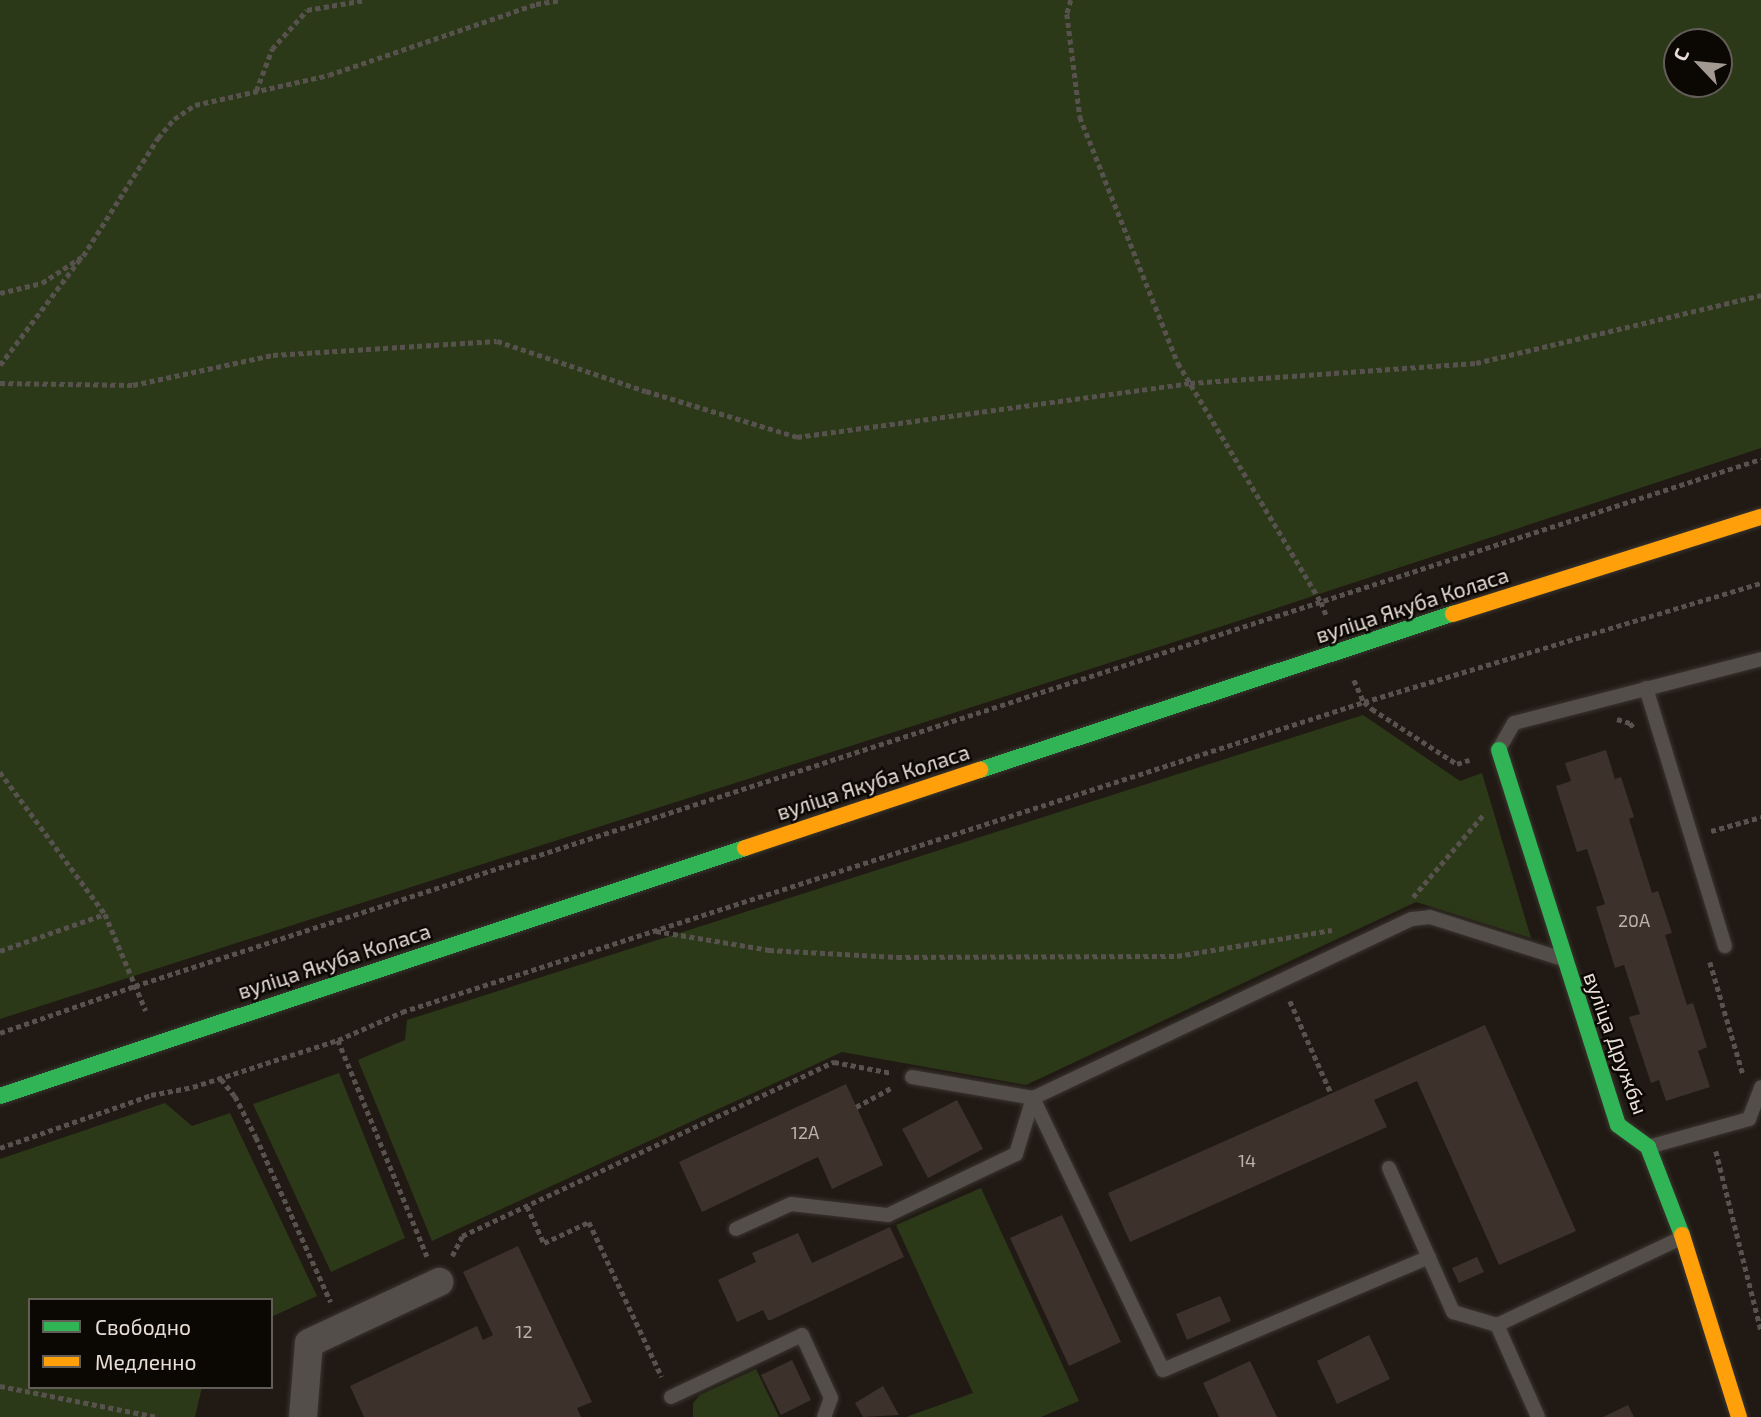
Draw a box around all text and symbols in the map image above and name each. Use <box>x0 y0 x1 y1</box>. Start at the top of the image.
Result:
north arrow <box>1663 28 1733 98</box>
text: С <box>1668 44 1693 65</box>
street label: вуліца Якуба Коласа <box>1313 562 1511 648</box>
street label: вуліца Якуба Коласа <box>774 739 972 825</box>
house number: 20А <box>1618 909 1650 931</box>
street label: вуліца Якуба Коласа <box>235 918 433 1004</box>
street label: вуліца Дружбы <box>1579 968 1653 1118</box>
house number: 12А <box>791 1121 819 1143</box>
house number: 14 <box>1238 1149 1256 1171</box>
legend <box>28 1298 273 1389</box>
text: Свободно <box>95 1314 191 1339</box>
house number: 12 <box>515 1320 533 1342</box>
text: Медленно <box>95 1349 197 1374</box>

